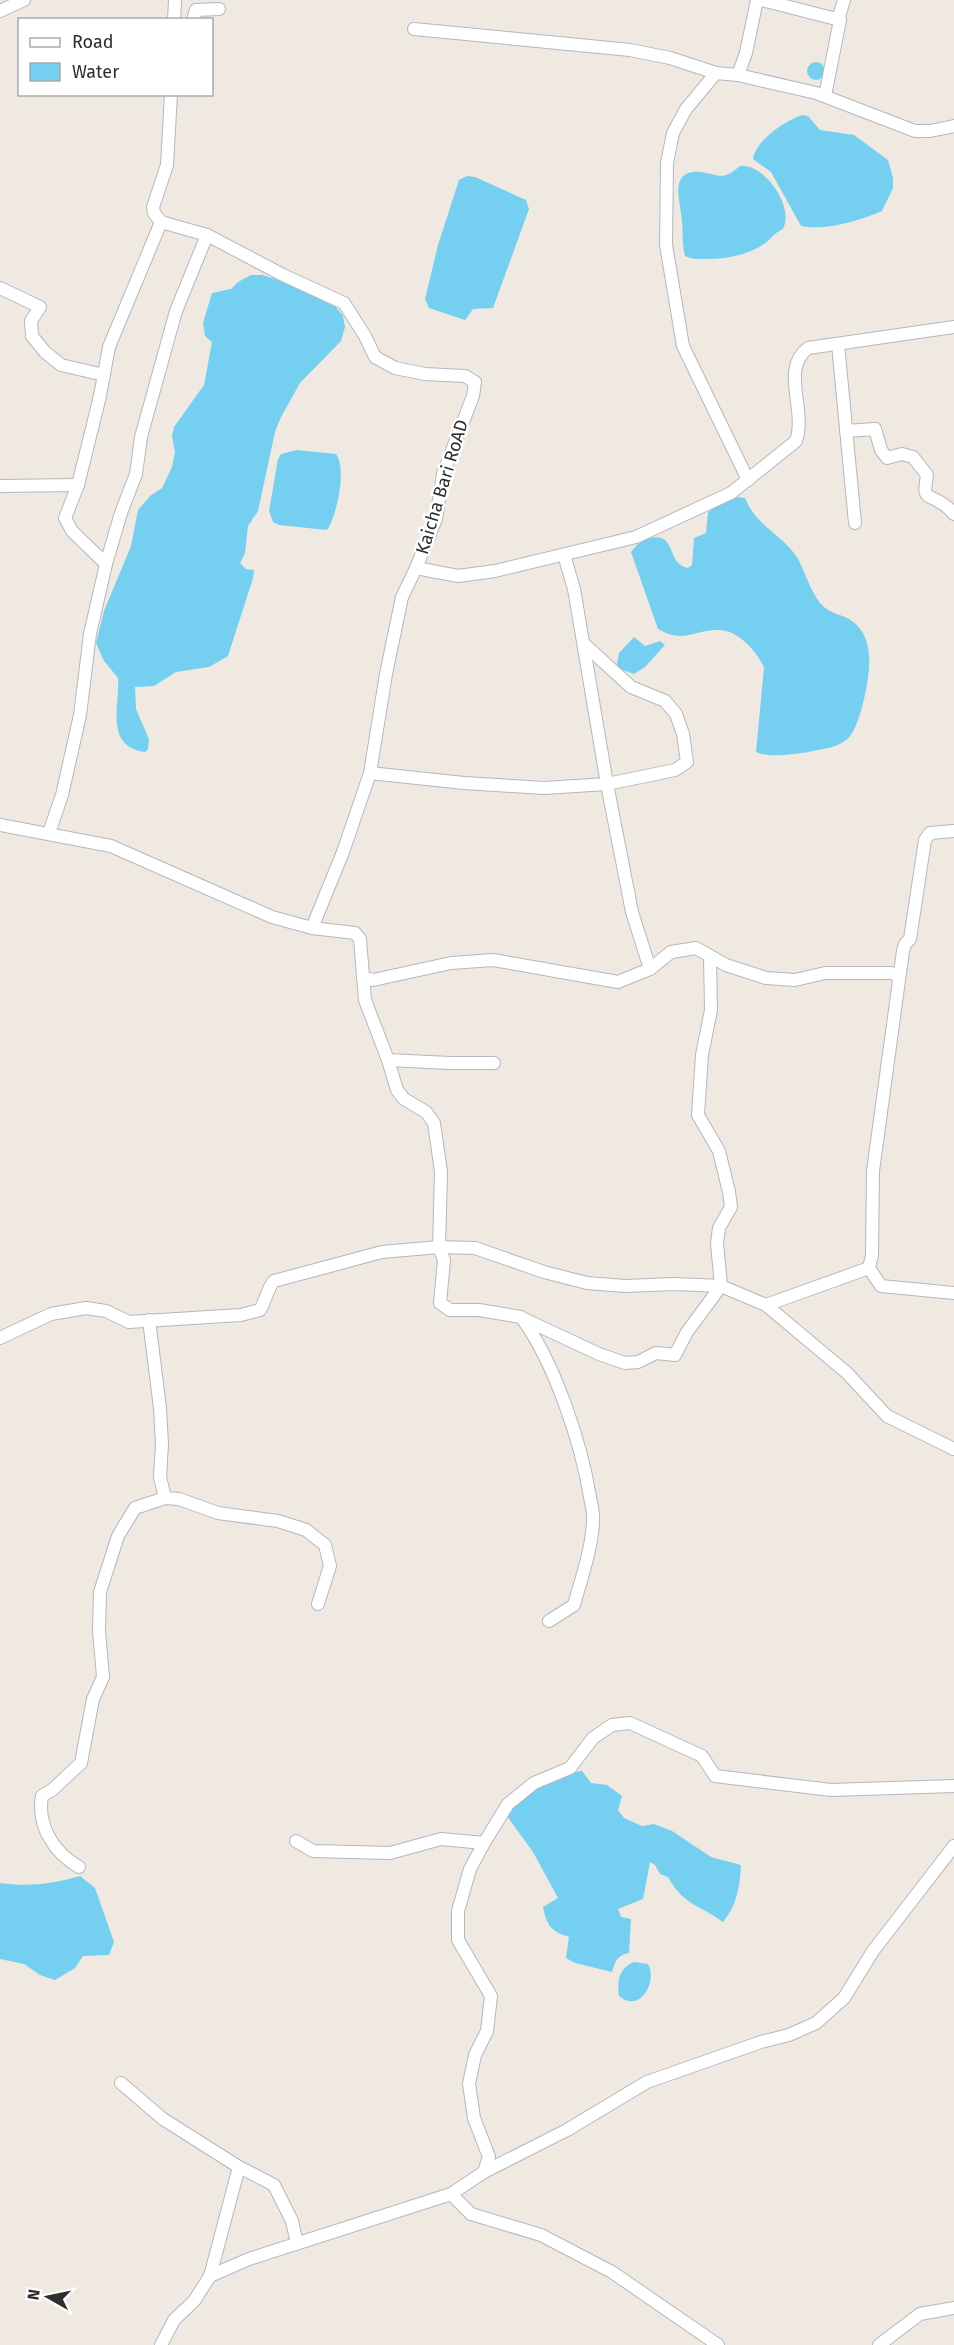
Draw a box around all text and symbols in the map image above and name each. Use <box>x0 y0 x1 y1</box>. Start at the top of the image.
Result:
legend <box>18 18 213 96</box>
text: Road <box>72 31 114 53</box>
text: Water <box>72 61 119 83</box>
street label: Kaicha Bari RoAD <box>411 417 473 557</box>
north arrow <box>18 2267 78 2327</box>
text: N <box>23 2288 44 2301</box>

